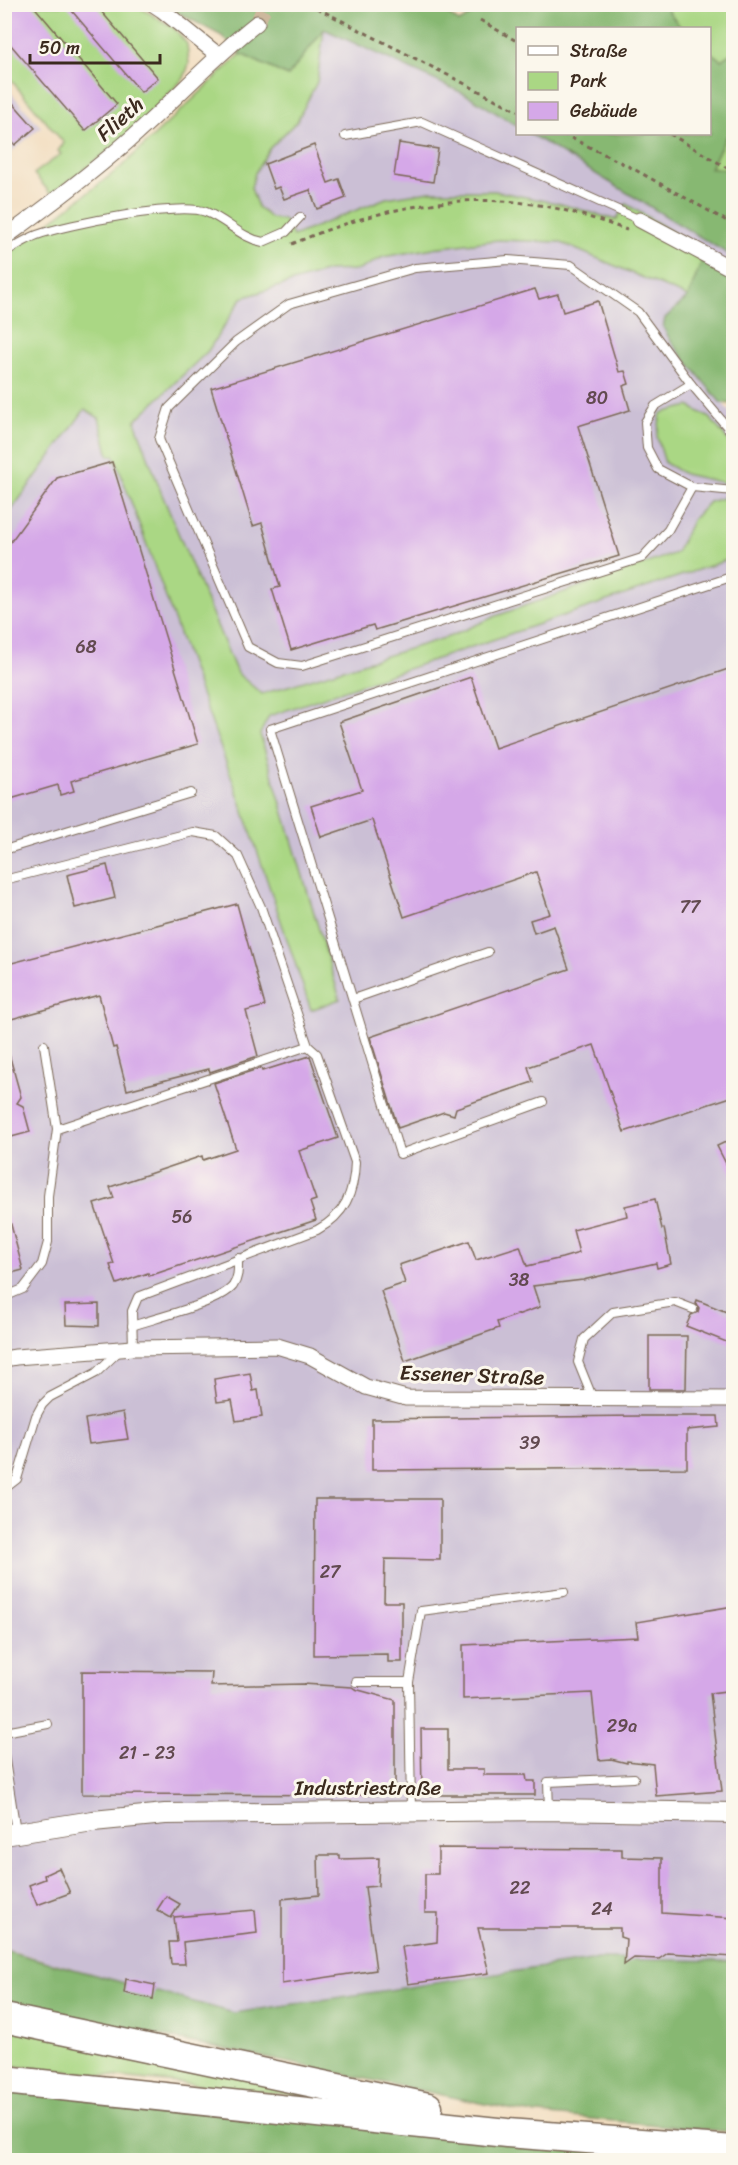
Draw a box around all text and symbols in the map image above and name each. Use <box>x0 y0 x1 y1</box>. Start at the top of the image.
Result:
scale bar <box>30 27 160 65</box>
legend <box>516 27 711 135</box>
text: 50 m <box>39 32 80 64</box>
text: Straße <box>570 35 627 67</box>
text: Park <box>570 65 607 97</box>
street label: Flieth <box>87 87 153 151</box>
text: Gebäude <box>570 95 638 127</box>
house number: 80 <box>586 382 608 414</box>
house number: 68 <box>75 631 97 663</box>
house number: 77 <box>680 891 702 923</box>
house number: 56 <box>171 1201 193 1233</box>
house number: 38 <box>509 1264 530 1296</box>
street label: Essener Straße <box>399 1353 545 1397</box>
house number: 39 <box>520 1427 540 1459</box>
house number: 27 <box>320 1556 342 1588</box>
house number: 29a <box>607 1710 637 1742</box>
house number: 21 - 23 <box>119 1737 175 1769</box>
street label: Industriestraße <box>294 1769 441 1807</box>
house number: 22 <box>510 1872 530 1904</box>
house number: 24 <box>591 1893 613 1925</box>

